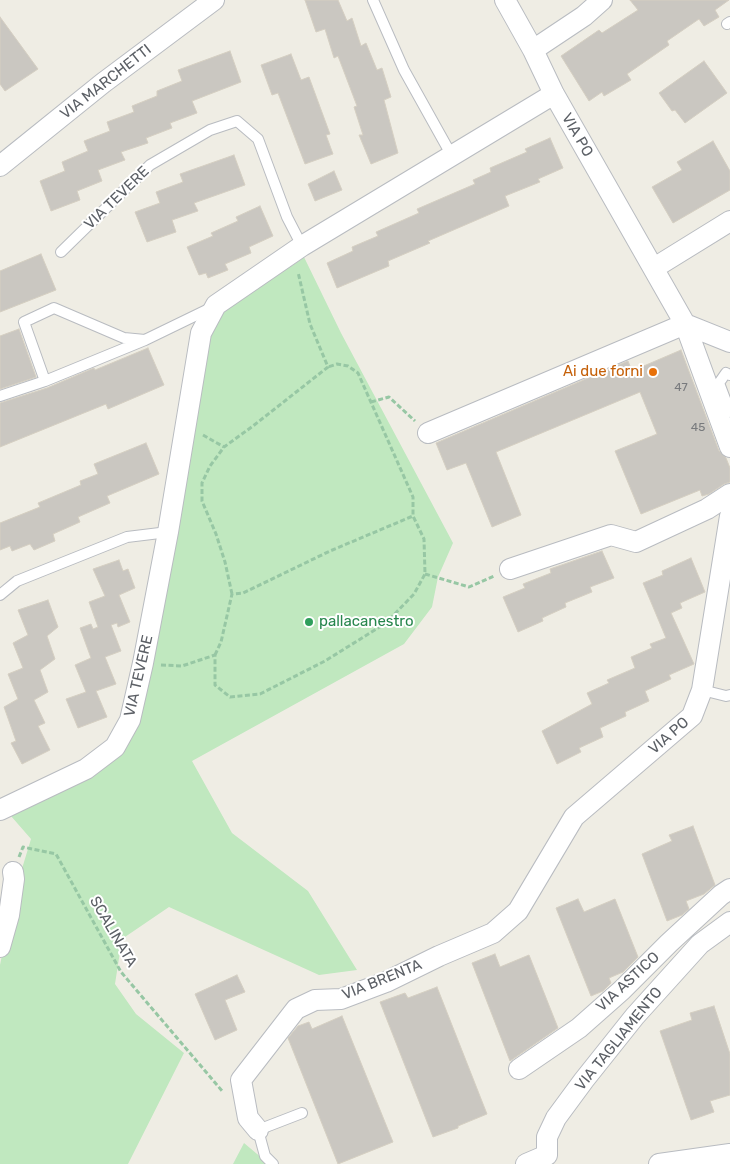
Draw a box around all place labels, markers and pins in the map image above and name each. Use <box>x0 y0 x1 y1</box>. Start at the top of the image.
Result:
place label: Ai due forni <box>563 363 643 381</box>
marker: Ai due forni <box>647 366 659 378</box>
place label: pallacanestro <box>319 613 414 631</box>
marker: pallacanestro <box>303 616 315 628</box>

